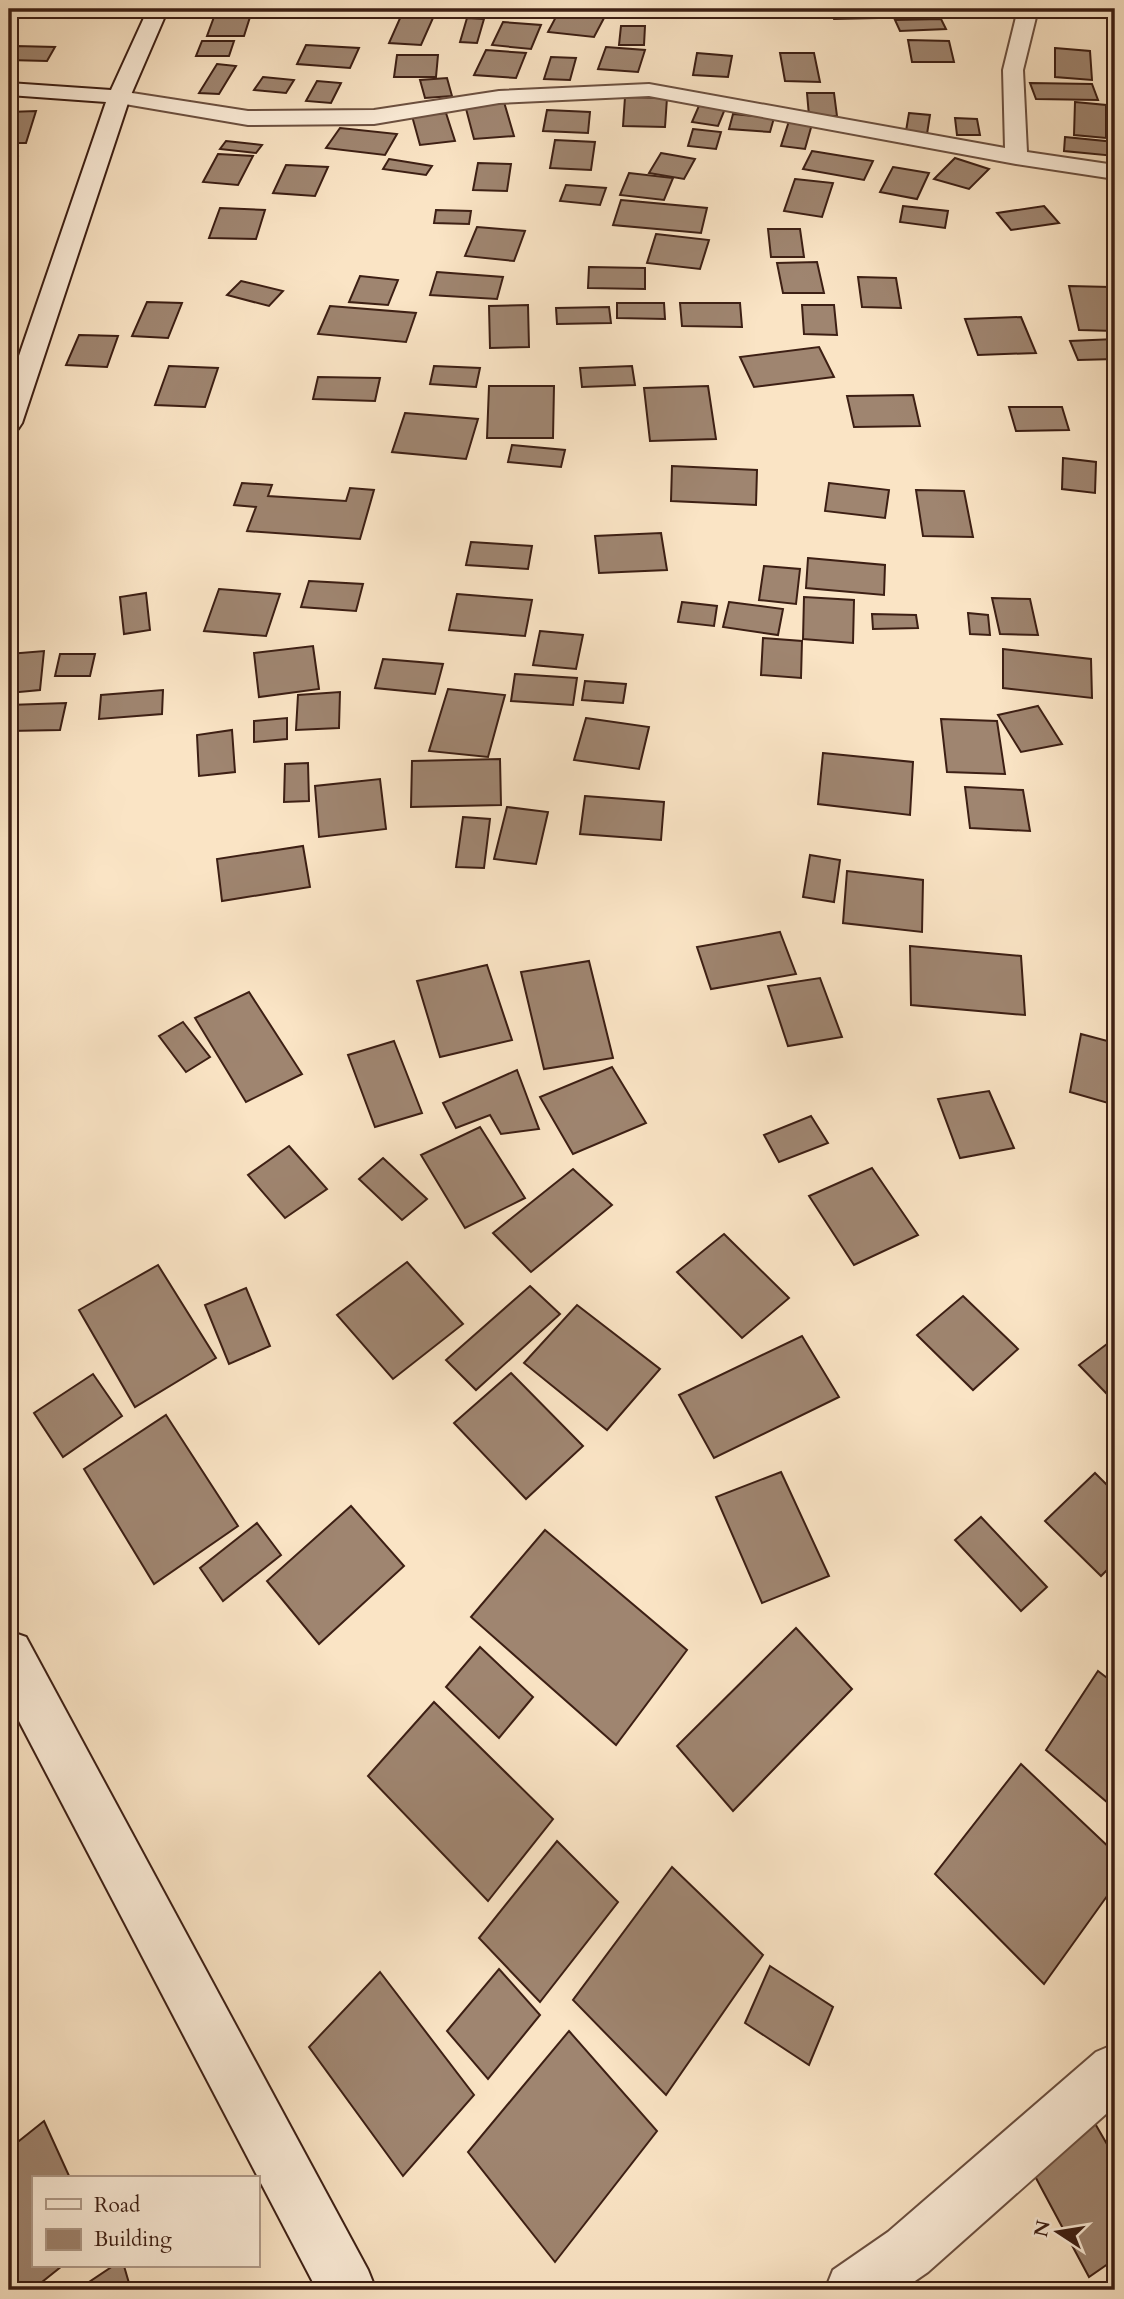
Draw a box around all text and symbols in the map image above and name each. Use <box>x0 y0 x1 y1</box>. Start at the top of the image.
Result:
legend <box>32 2176 259 2268</box>
text: Road <box>94 2191 140 2220</box>
north arrow <box>1023 2198 1092 2268</box>
text: N <box>1028 2217 1057 2239</box>
text: Building <box>94 2225 172 2254</box>

